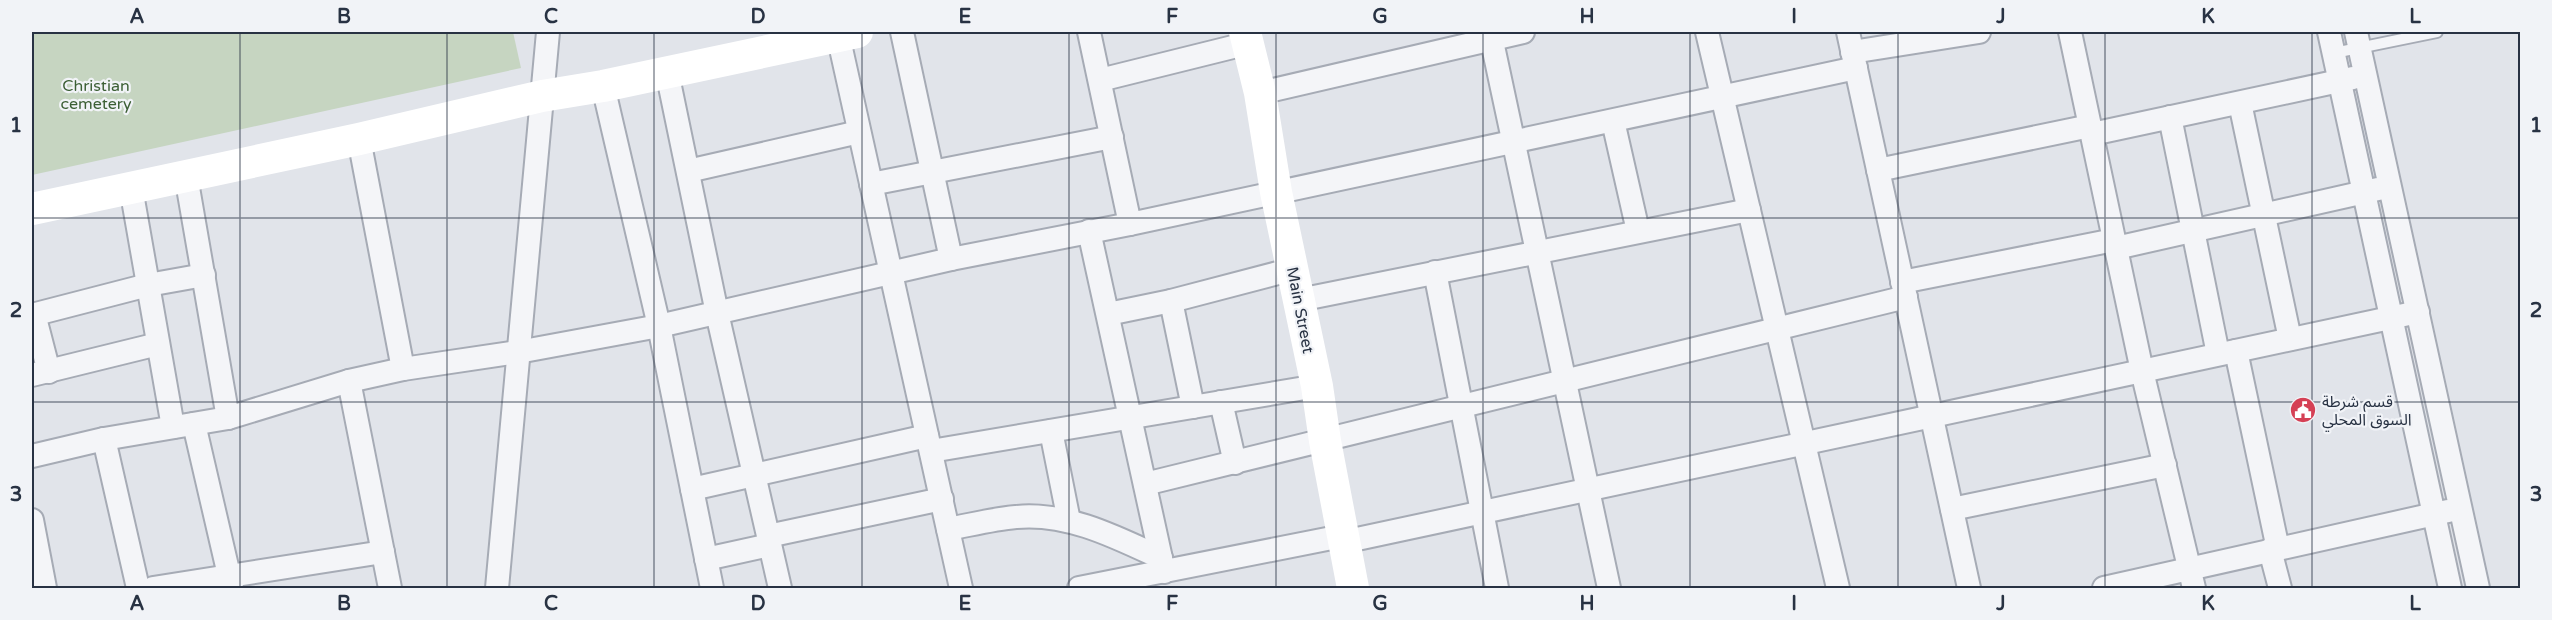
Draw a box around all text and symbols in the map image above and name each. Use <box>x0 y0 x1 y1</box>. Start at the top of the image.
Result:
text: A <box>130 5 145 29</box>
text: B <box>337 5 351 29</box>
text: C <box>544 5 558 29</box>
text: D <box>750 5 766 29</box>
text: E <box>959 5 972 29</box>
text: F <box>1166 5 1178 29</box>
text: G <box>1372 5 1388 29</box>
text: H <box>1579 5 1595 29</box>
text: I <box>1791 5 1797 29</box>
text: J <box>1995 5 2006 29</box>
text: K <box>2201 5 2215 29</box>
text: L <box>2409 5 2421 29</box>
park label: Christian cemetery <box>60 76 132 114</box>
text: 1 <box>10 114 22 138</box>
text: 1 <box>2530 114 2542 138</box>
street label: Main Street <box>1282 265 1318 355</box>
text: 2 <box>10 299 22 323</box>
text: 2 <box>2530 299 2542 323</box>
place label: قسم شرطة السوق المحلي <box>2322 392 2412 432</box>
public building icon: قسم شرطة السوق المحلي <box>2288 395 2318 425</box>
text: 3 <box>10 483 22 507</box>
text: 3 <box>2530 483 2542 507</box>
text: A <box>130 592 145 616</box>
text: B <box>337 592 351 616</box>
text: C <box>544 592 558 616</box>
text: D <box>750 592 766 616</box>
text: E <box>959 592 972 616</box>
text: F <box>1166 592 1178 616</box>
text: G <box>1372 592 1388 616</box>
text: H <box>1579 592 1595 616</box>
text: I <box>1791 592 1797 616</box>
text: J <box>1995 592 2006 616</box>
text: K <box>2201 592 2215 616</box>
text: L <box>2409 592 2421 616</box>

